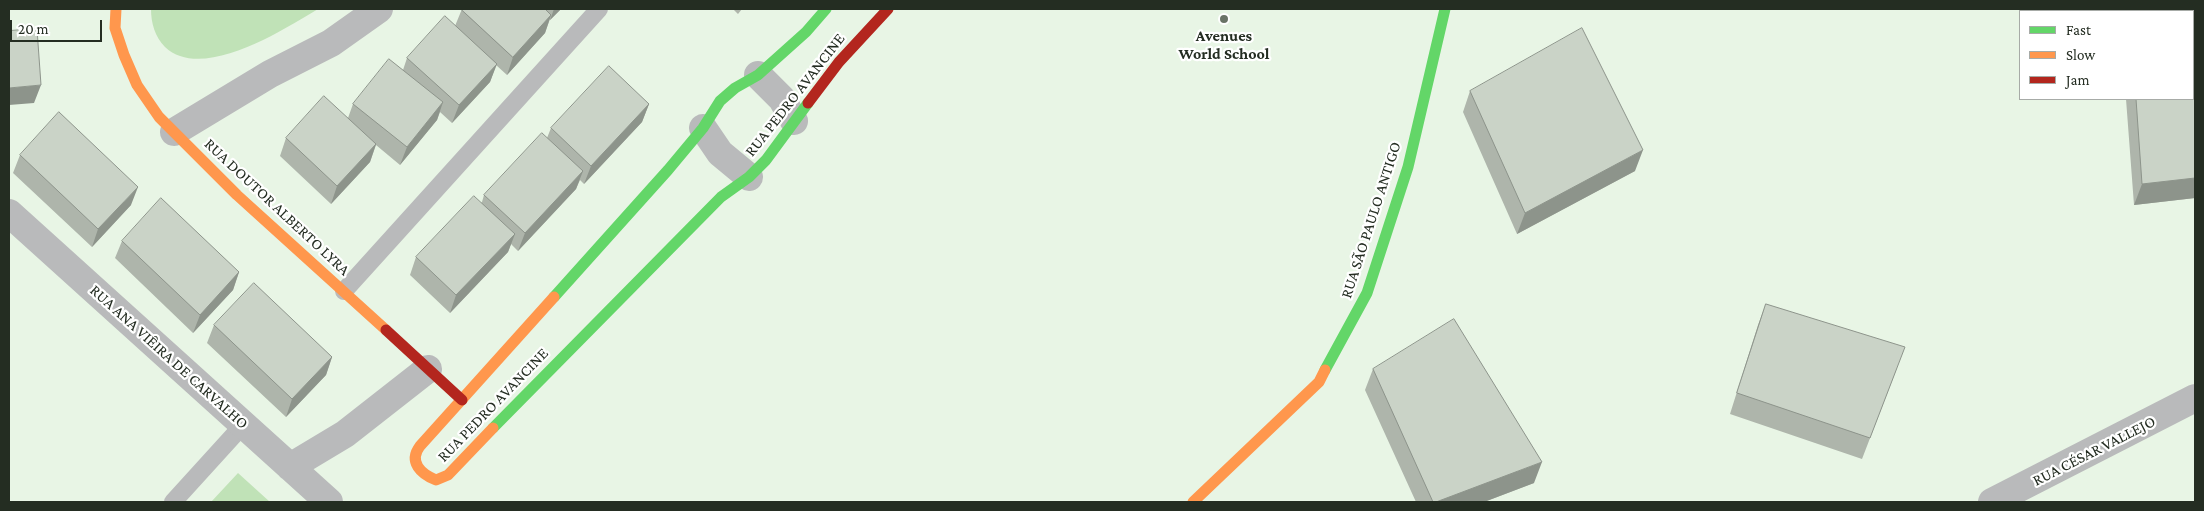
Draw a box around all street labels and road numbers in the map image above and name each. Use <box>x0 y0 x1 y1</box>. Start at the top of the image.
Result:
street label: RUA PEDRO AVANCINE <box>741 30 849 160</box>
street label: RUA DOUTOR ALBERTO LYRA <box>200 134 354 280</box>
street label: RUA SÃO PAULO ANTIGO <box>1337 139 1405 301</box>
street label: RUA ANA VIÊIRA DE CARVALHO <box>86 281 252 433</box>
street label: RUA PEDRO AVANCINE <box>434 344 552 466</box>
street label: RUA CÉSAR VALLEJO <box>2029 412 2159 490</box>

